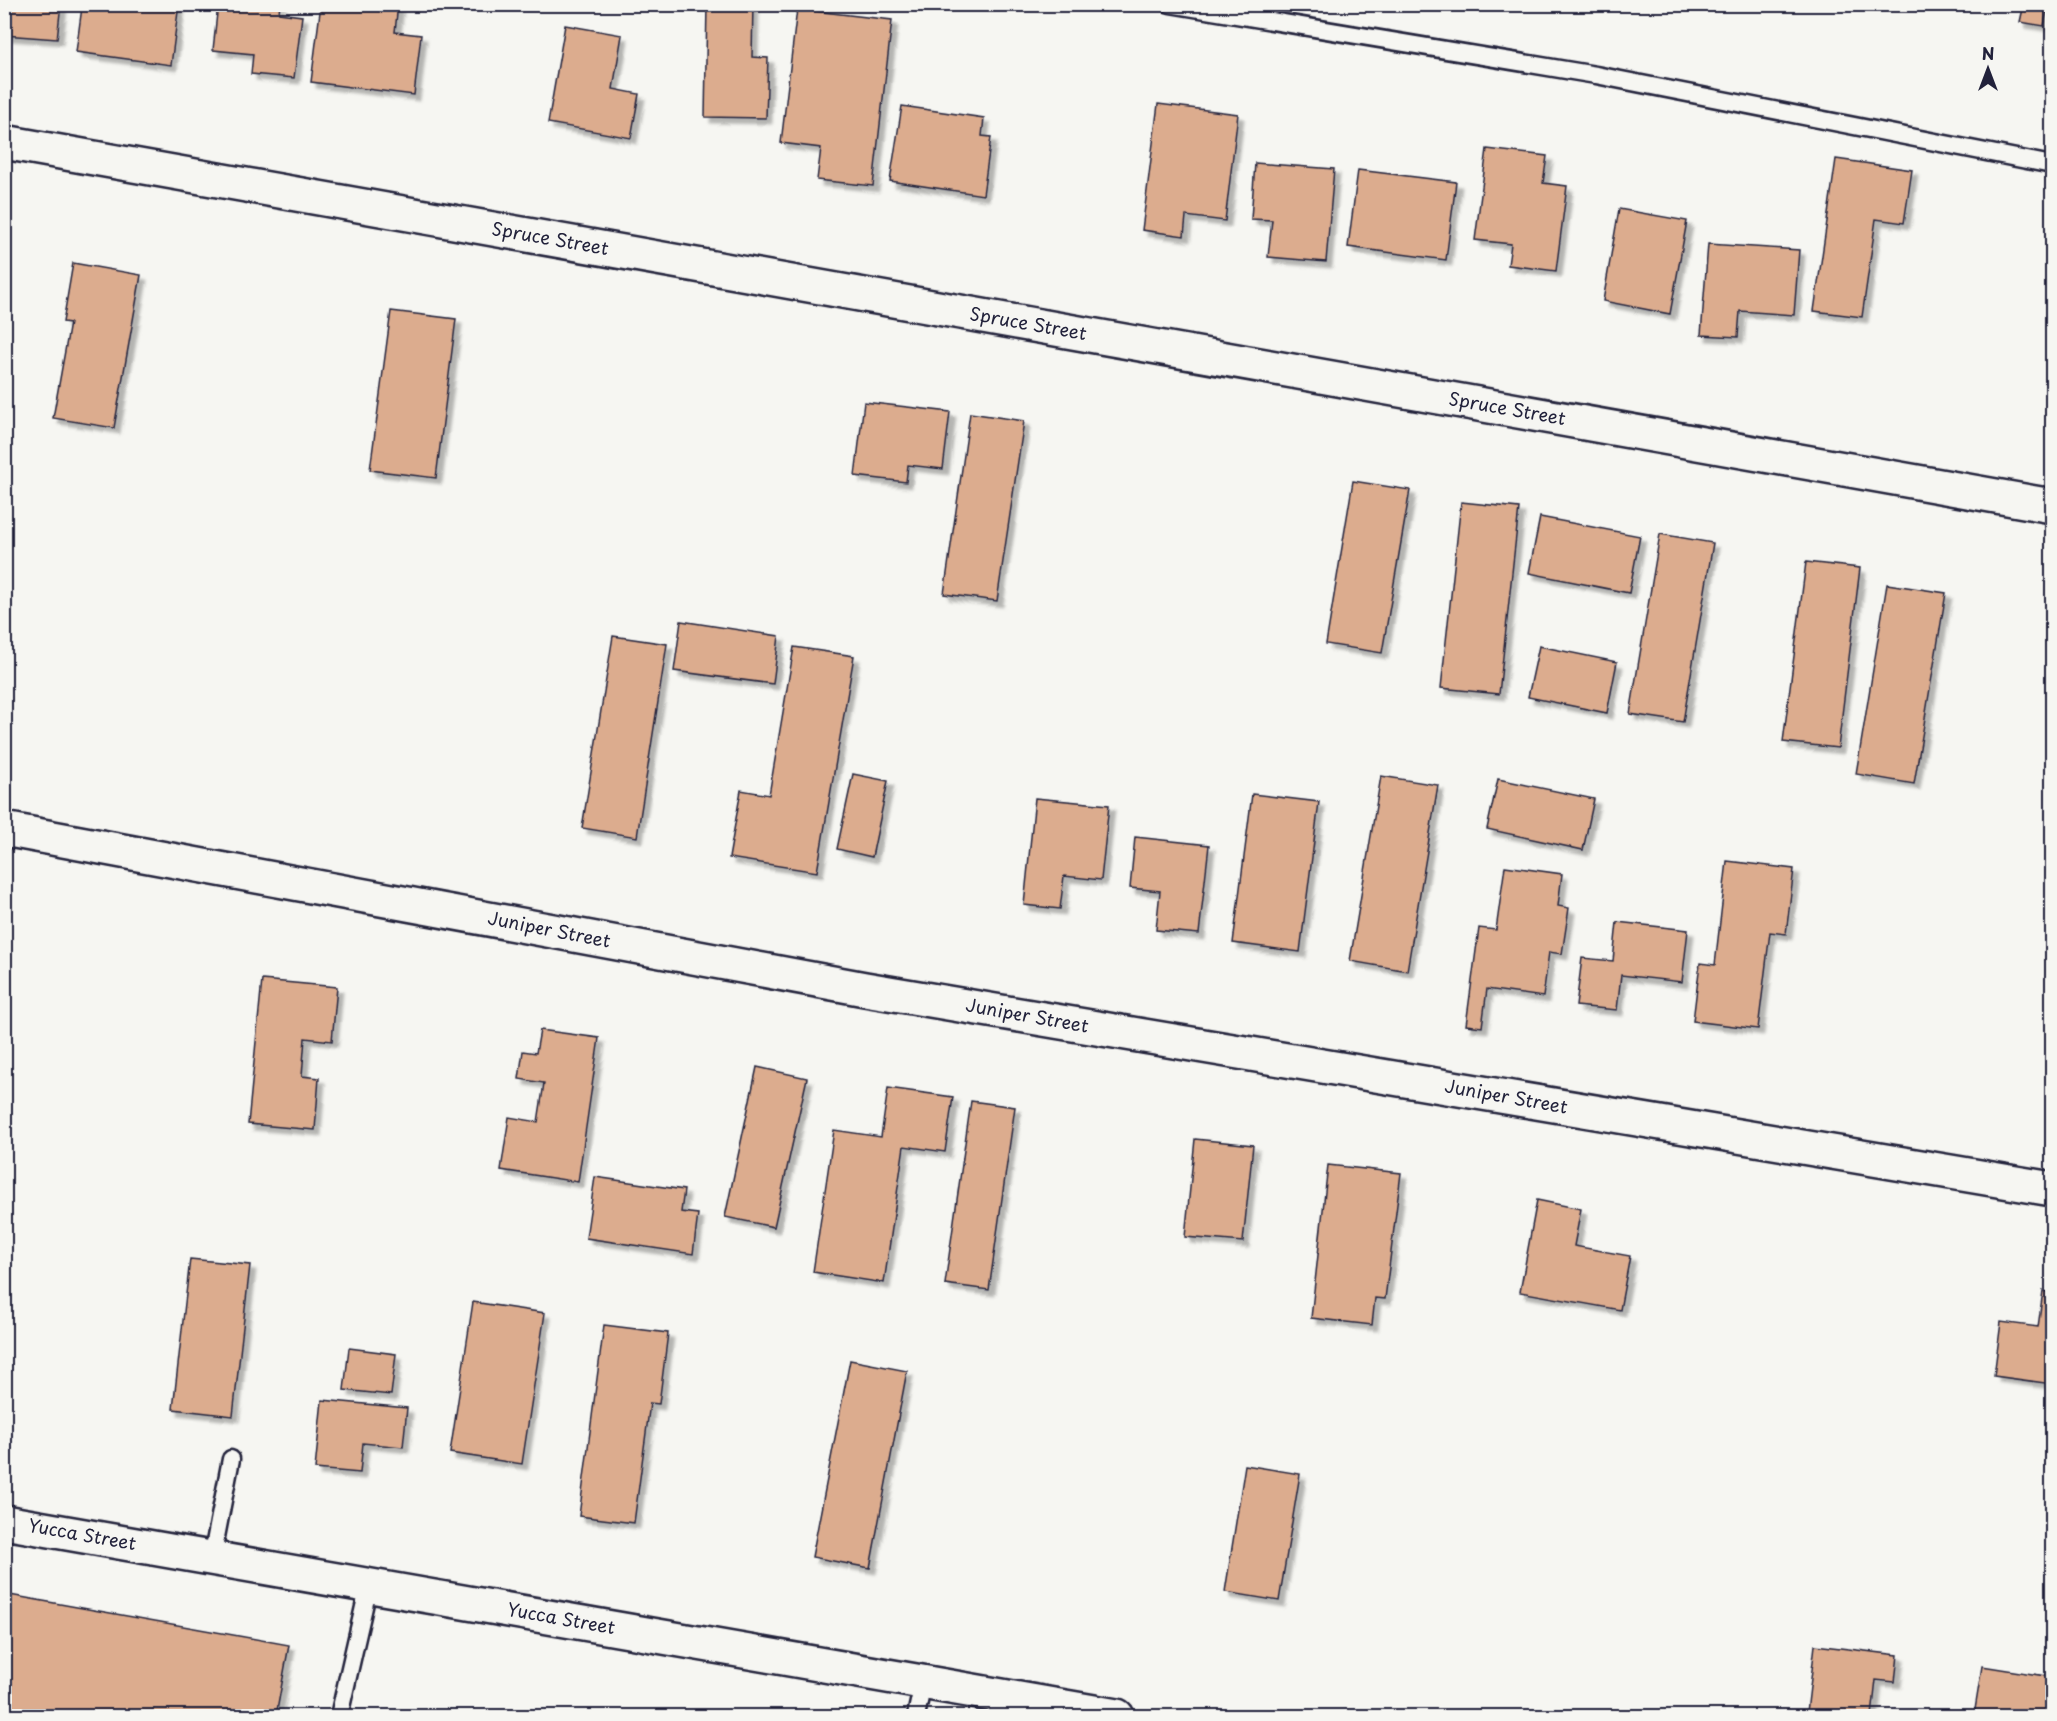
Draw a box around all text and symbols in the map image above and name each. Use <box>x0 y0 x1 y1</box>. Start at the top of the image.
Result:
north arrow <box>1958 39 2018 99</box>
text: N <box>1982 41 1994 65</box>
street label: Spruce Street <box>490 214 611 261</box>
street label: Spruce Street <box>968 299 1089 346</box>
street label: Spruce Street <box>1447 384 1568 431</box>
street label: Juniper Street <box>486 903 613 954</box>
street label: Juniper Street <box>964 990 1091 1039</box>
street label: Juniper Street <box>1443 1071 1570 1120</box>
street label: Yucca Street <box>26 1511 138 1556</box>
street label: Yucca Street <box>505 1595 617 1640</box>

